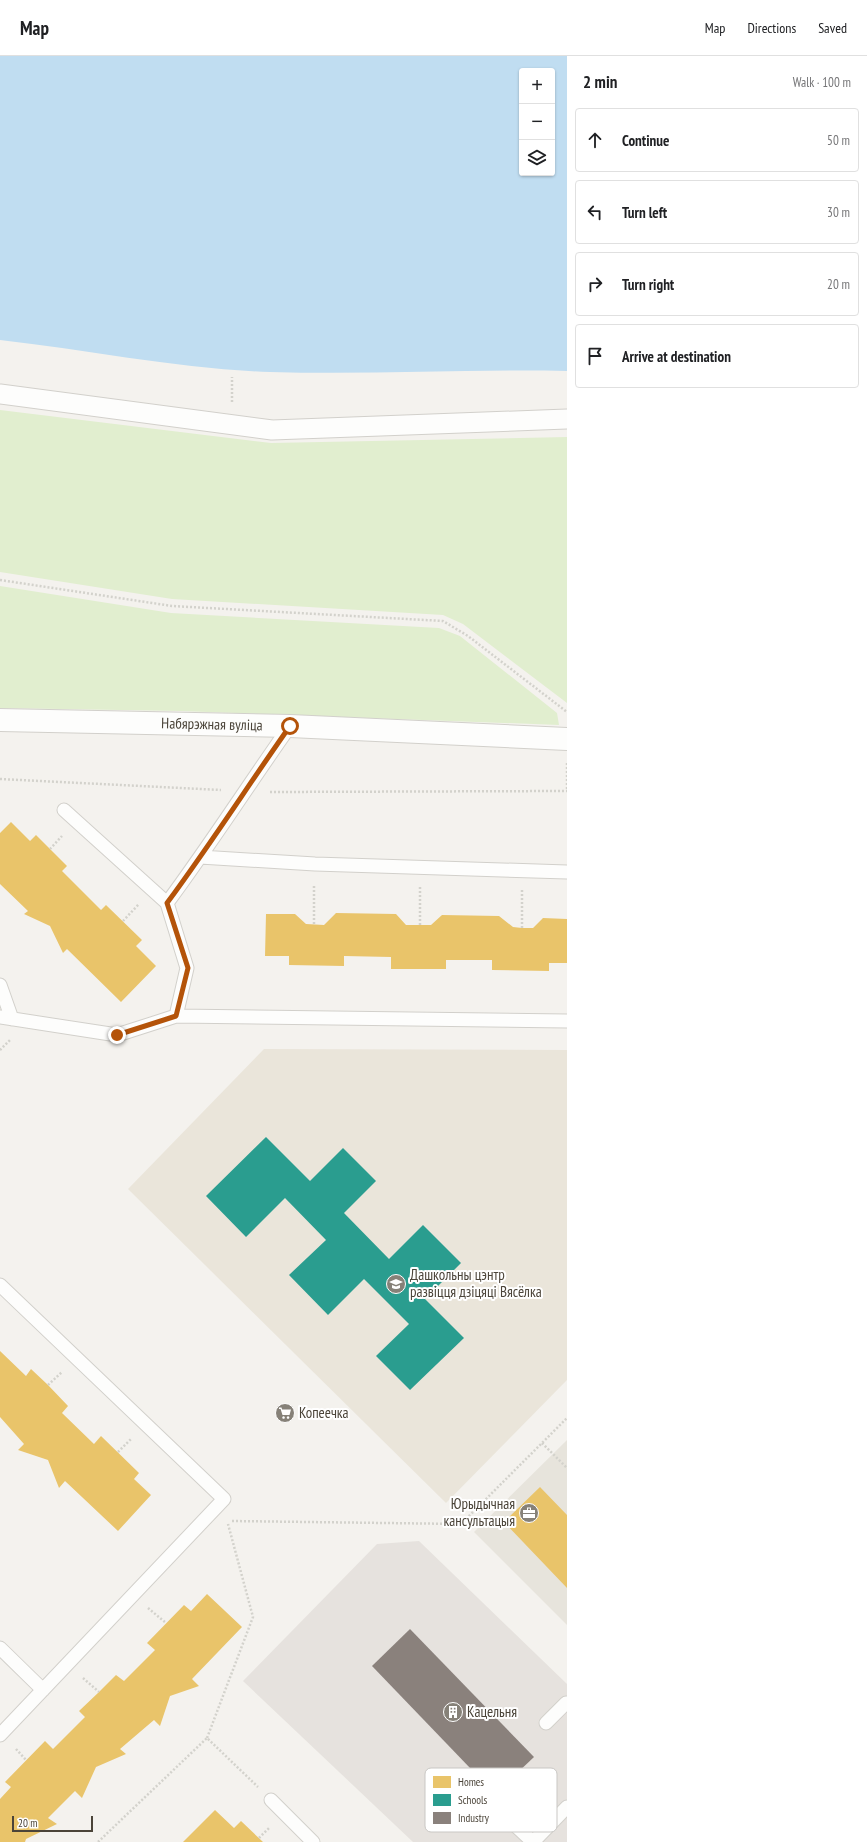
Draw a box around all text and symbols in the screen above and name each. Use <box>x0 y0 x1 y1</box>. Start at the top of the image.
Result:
text: Map <box>20 16 49 40</box>
text: Map <box>705 19 725 37</box>
text: Directions <box>747 19 796 37</box>
text: Saved <box>818 19 847 37</box>
map controls <box>519 68 555 176</box>
button: + <box>519 68 555 104</box>
text: 2 min <box>583 71 617 93</box>
text: Walk · 100 m <box>793 74 851 91</box>
button: − <box>519 104 555 140</box>
icon: ahead <box>584 129 606 151</box>
text: Continue <box>622 131 669 150</box>
text: 50 m <box>827 132 850 149</box>
button: layers <box>519 140 555 176</box>
icon: left <box>584 201 606 223</box>
text: Turn left <box>622 203 667 222</box>
text: 30 m <box>827 204 850 221</box>
icon: right <box>584 273 606 295</box>
text: Turn right <box>622 275 674 294</box>
text: 20 m <box>827 276 850 293</box>
icon: arrive <box>584 345 606 367</box>
text: Arrive at destination <box>622 347 731 366</box>
street label: Набярэжная вуліца <box>161 713 263 734</box>
route start <box>281 717 299 735</box>
route end <box>108 1026 126 1044</box>
place label: Дашкольны цэнтр развіцця дзіцяці Вясёлка <box>410 1265 542 1301</box>
school or university icon: Дашкольны цэнтр развіцця дзіцяці Вясёлка <box>385 1273 407 1295</box>
supermarket icon: Копеечка <box>274 1402 296 1424</box>
place label: Копеечка <box>299 1403 349 1422</box>
place label: Юрыдычная кансультацыя <box>443 1494 515 1530</box>
office icon: Юрыдычная кансультацыя <box>518 1502 540 1524</box>
building icon: Кацельня <box>442 1701 464 1723</box>
place label: Кацельня <box>467 1702 517 1721</box>
legend <box>425 1768 557 1832</box>
text: Homes <box>458 1775 484 1789</box>
text: Schools <box>458 1793 488 1807</box>
text: Industry <box>458 1811 490 1825</box>
scale bar <box>12 1814 93 1833</box>
text: 20 m <box>18 1816 37 1830</box>

